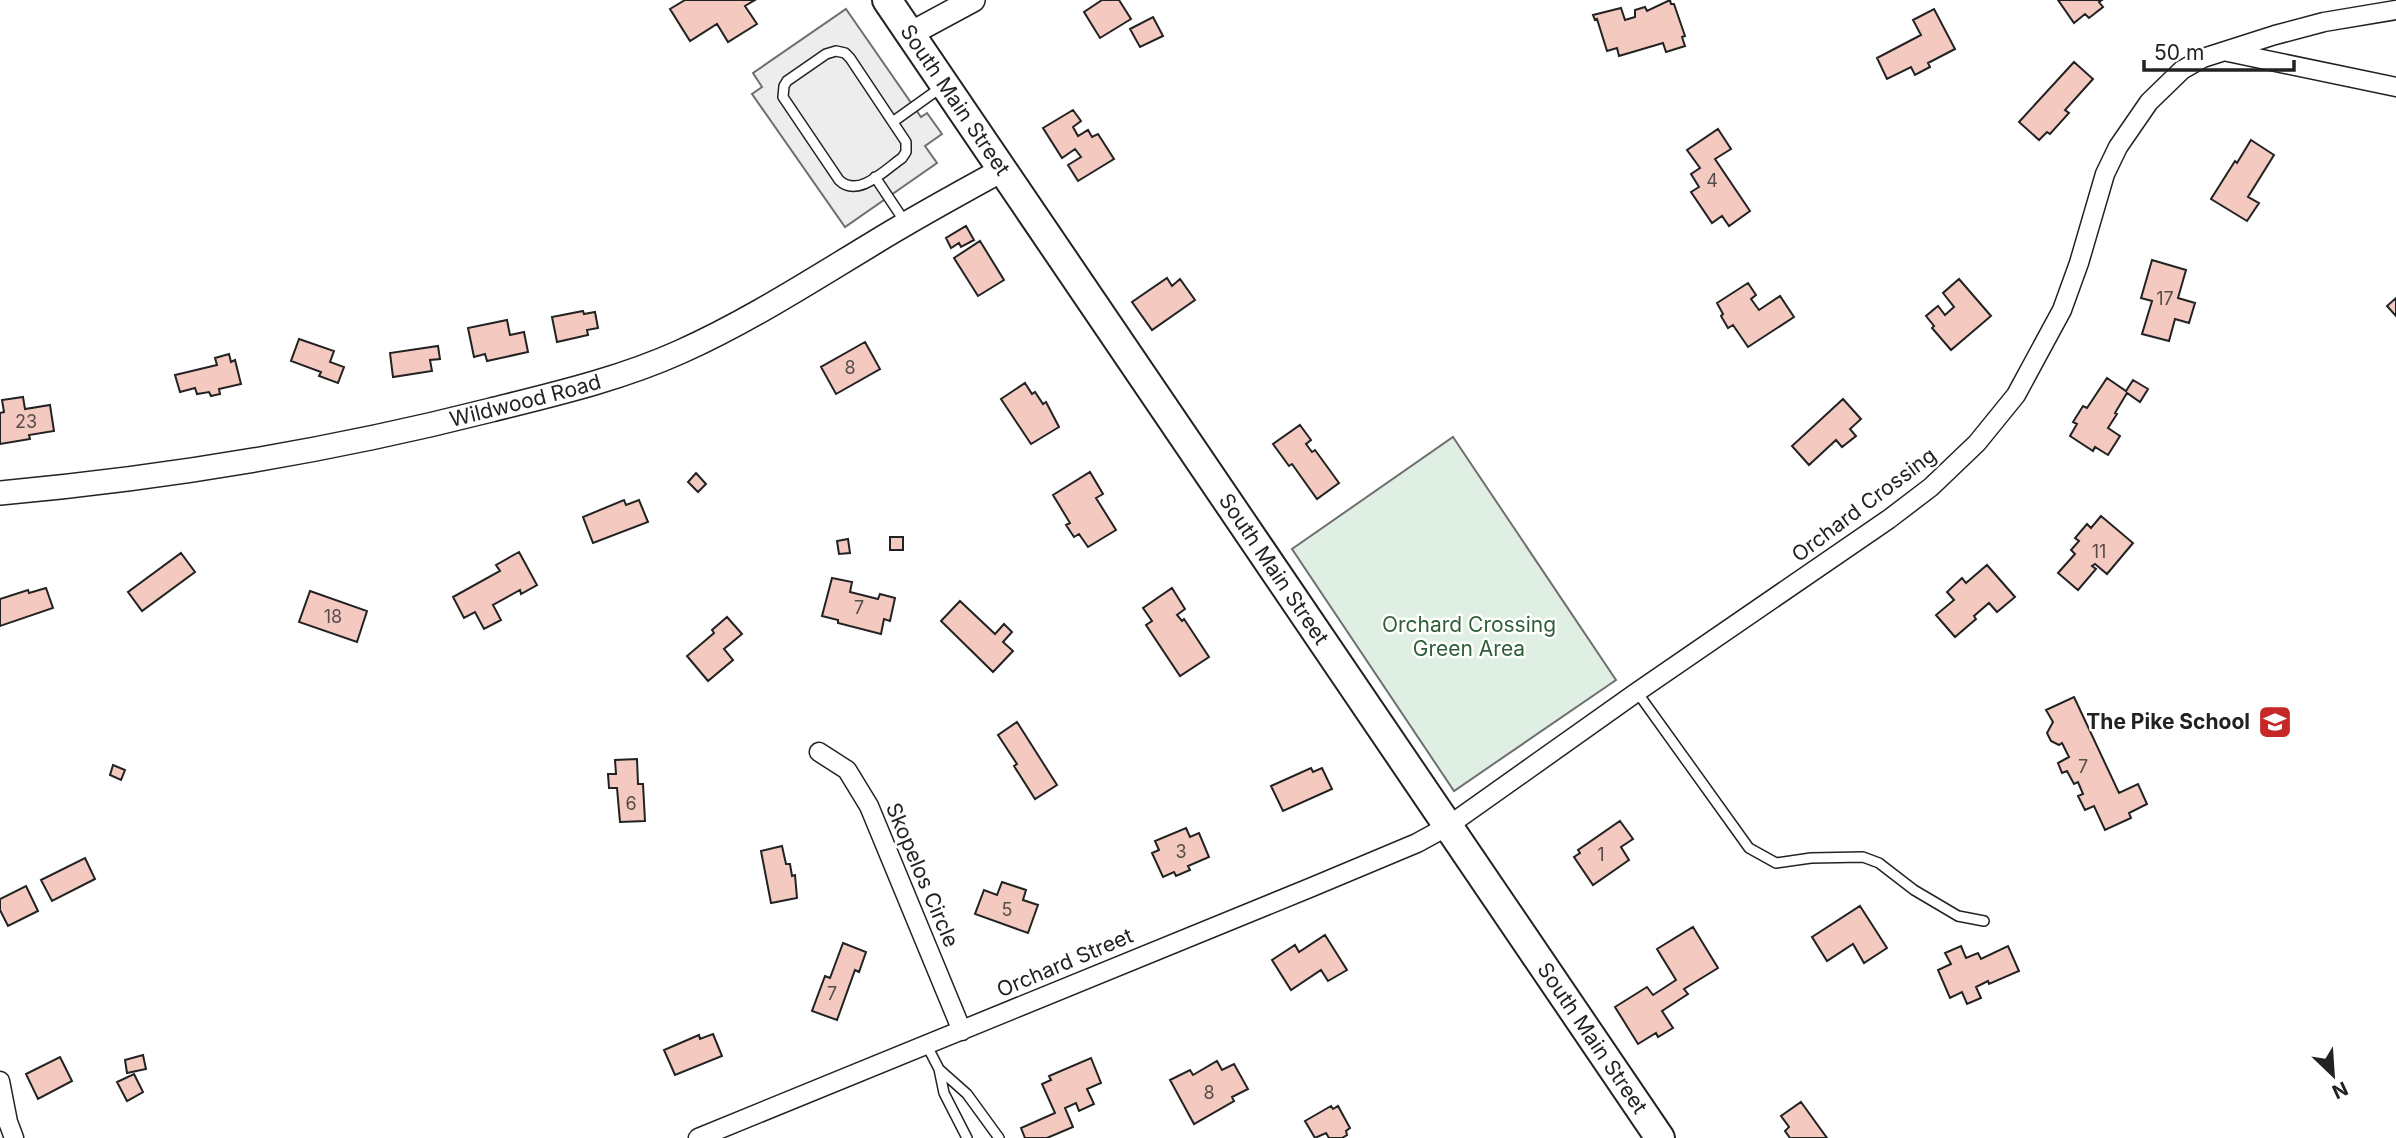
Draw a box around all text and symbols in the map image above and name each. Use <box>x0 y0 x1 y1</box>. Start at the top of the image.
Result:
street label: South Main Street <box>895 19 1016 180</box>
scale bar <box>2144 28 2294 72</box>
text: 50 m <box>2154 40 2204 65</box>
house number: 4 <box>1706 170 1718 191</box>
house number: 17 <box>2156 288 2174 309</box>
house number: 8 <box>844 357 856 378</box>
street label: Wildwood Road <box>447 369 604 432</box>
house number: 23 <box>15 411 37 432</box>
street label: Orchard Crossing <box>1787 442 1941 567</box>
street label: South Main Street <box>1214 489 1334 649</box>
house number: 11 <box>2092 541 2106 562</box>
house number: 7 <box>854 597 864 618</box>
house number: 18 <box>324 606 342 627</box>
park label: Orchard Crossing Green Area <box>1382 612 1556 661</box>
school or university icon: The Pike School <box>2256 703 2294 741</box>
place label: The Pike School <box>2086 709 2250 734</box>
house number: 7 <box>2078 756 2088 777</box>
house number: 6 <box>625 793 637 814</box>
street label: Skopelos Circle <box>881 799 964 951</box>
house number: 3 <box>1175 841 1187 862</box>
house number: 1 <box>1597 844 1605 865</box>
house number: 5 <box>1002 899 1012 920</box>
street label: Orchard Street <box>993 923 1137 1002</box>
street label: South Main Street <box>1532 958 1653 1118</box>
house number: 7 <box>827 983 837 1004</box>
north arrow <box>2298 1040 2368 1110</box>
text: N <box>2329 1076 2351 1103</box>
house number: 8 <box>1203 1082 1215 1103</box>

